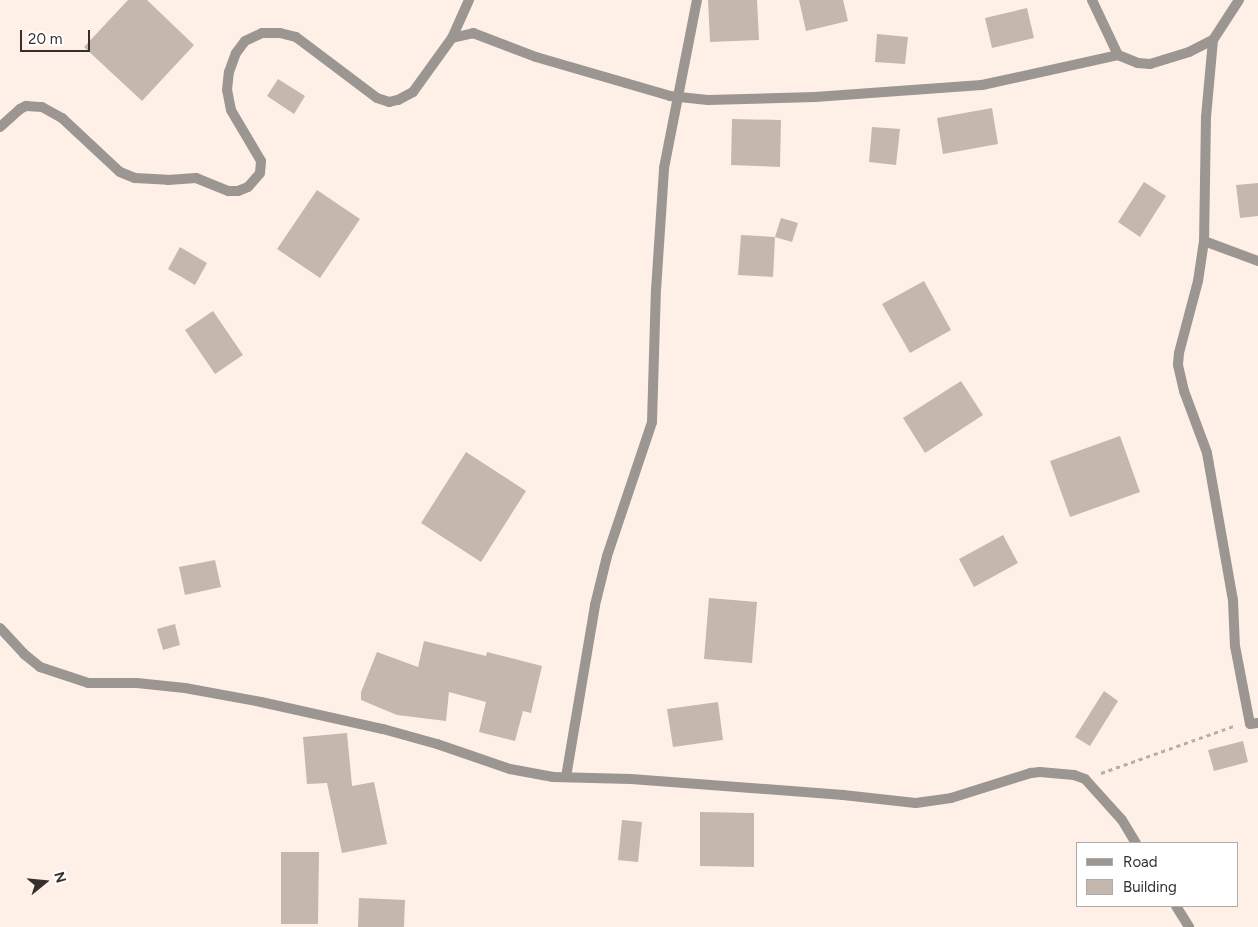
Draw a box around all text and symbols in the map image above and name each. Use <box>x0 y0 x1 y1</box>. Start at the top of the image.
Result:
scale bar <box>22 20 92 52</box>
text: 20 m <box>28 30 62 48</box>
legend <box>1076 842 1238 907</box>
text: Road <box>1123 853 1158 871</box>
north arrow <box>20 857 70 907</box>
text: N <box>50 870 70 885</box>
text: Building <box>1123 878 1177 896</box>

